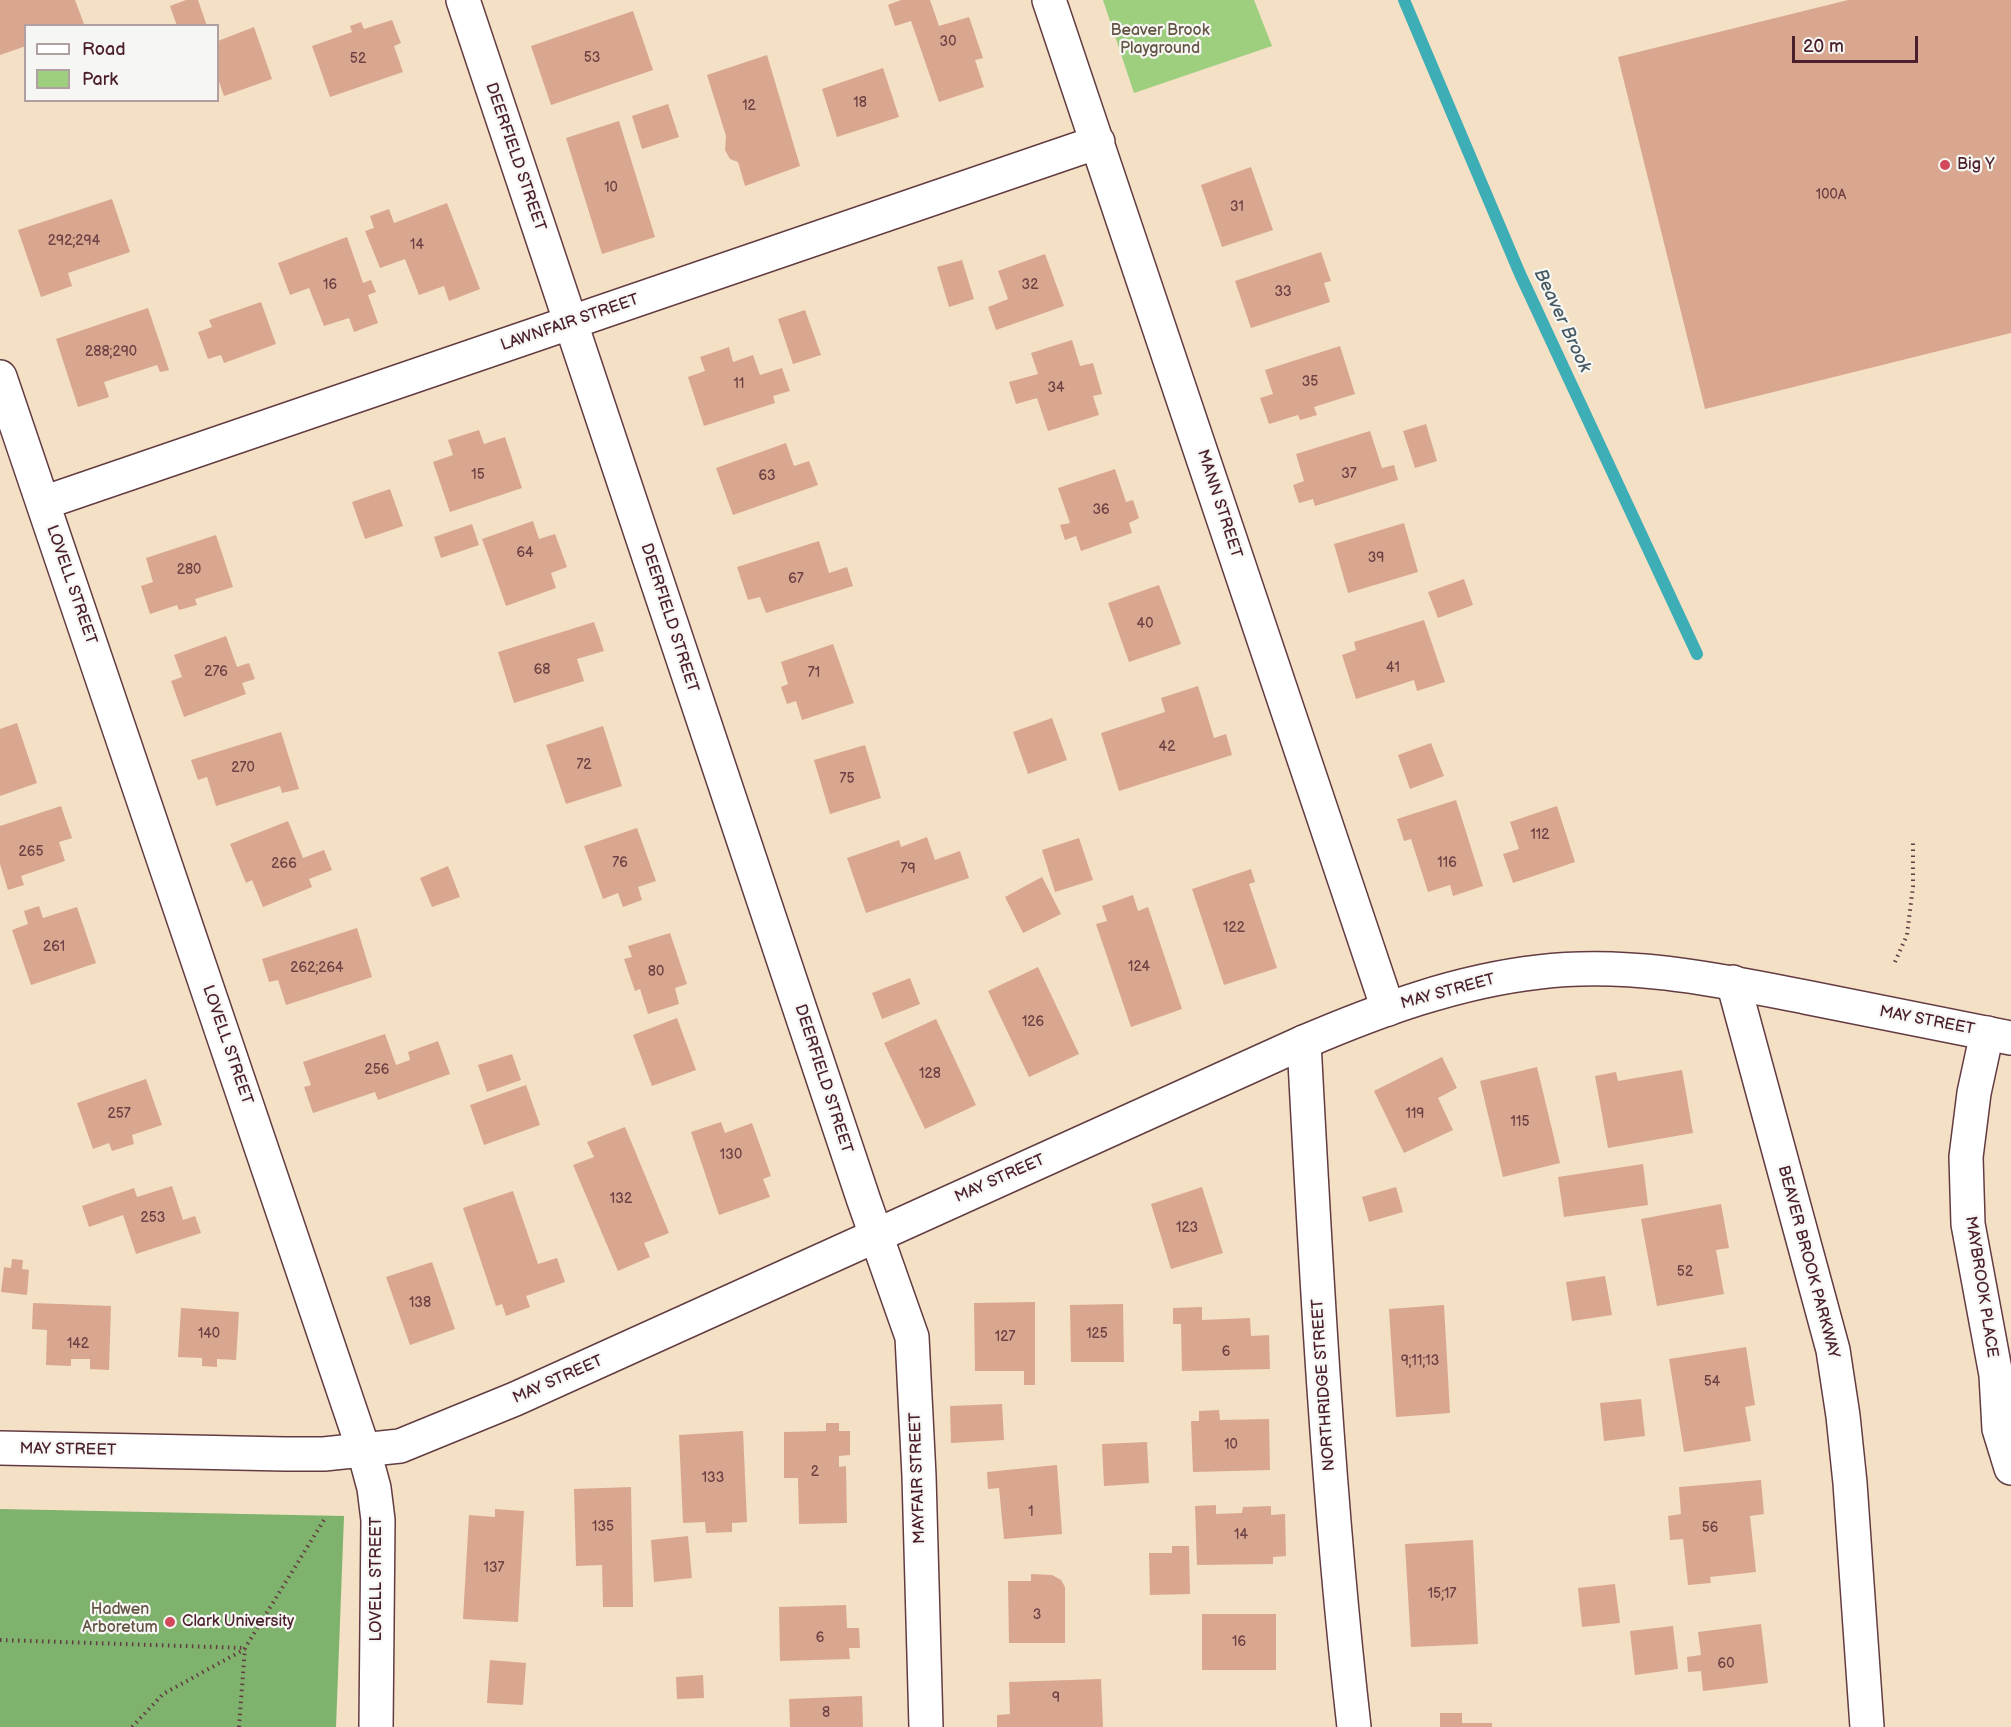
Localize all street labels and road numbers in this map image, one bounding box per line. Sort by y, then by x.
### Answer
street label: DEERFIELD STREET [481,80,549,234]
street label: LAWNFAIR STREET [498,290,642,356]
street label: MANN STREET [1192,447,1246,561]
street label: LOVELL STREET [42,523,100,647]
street label: DEERFIELD STREET [636,541,702,695]
street label: MAY STREET [1399,970,1497,1014]
street label: LOVELL STREET [198,983,256,1107]
street label: DEERFIELD STREET [790,1002,856,1156]
street label: MAY STREET [1878,1002,1976,1040]
street label: MAY STREET [952,1151,1048,1207]
street label: BEAVER BROOK PARKWAY [1773,1164,1843,1360]
street label: MAYBROOK PLACE [1960,1215,2002,1359]
street label: NORTHRIDGE STREET [1308,1298,1340,1472]
street label: MAY STREET [510,1352,606,1408]
street label: MAYFAIR STREET [906,1412,930,1544]
street label: MAY STREET [19,1440,117,1460]
street label: LOVELL STREET [367,1517,387,1641]

